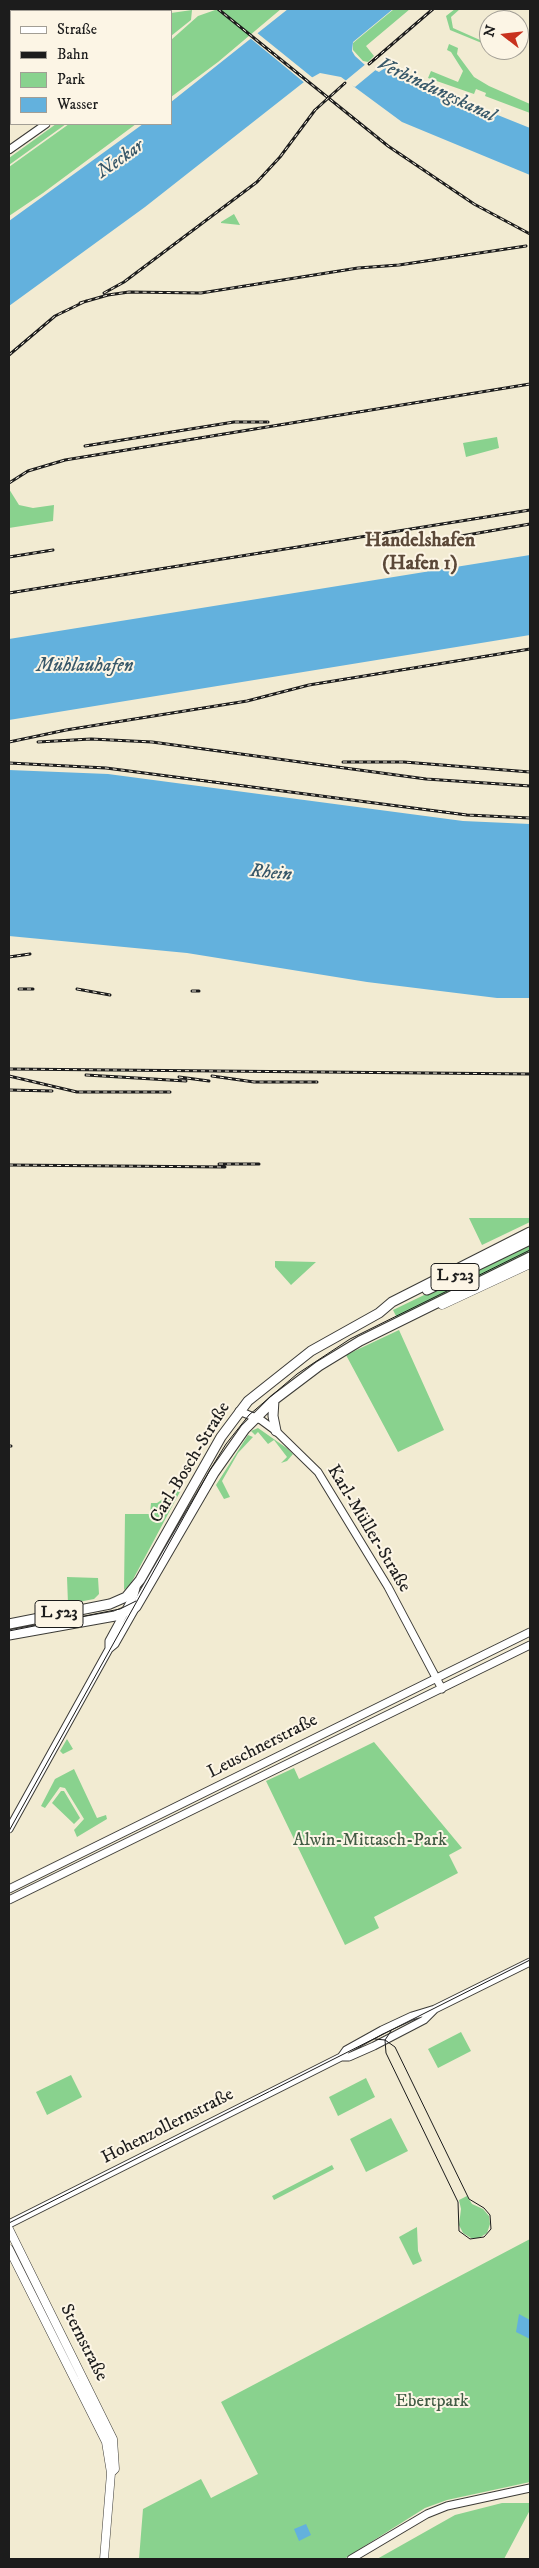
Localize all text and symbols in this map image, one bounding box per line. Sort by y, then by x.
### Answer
legend [10,10,172,125]
north arrow [479,10,529,60]
text: Straße [57,20,97,39]
text: N [480,23,501,39]
text: Bahn [57,45,89,64]
water label: Verbindungskanal [373,54,499,128]
text: Park [57,70,85,89]
text: Wasser [57,95,98,114]
water label: Neckar [93,136,149,184]
district label: Handelshafen (Hafen 1) [365,530,475,577]
water label: Mühlauhafen [37,656,133,678]
water label: Rhein [249,860,293,888]
road number: L 523 [431,1264,479,1290]
street label: Carl-Bosch-Straße [146,1399,236,1527]
street label: Karl-Müller-Straße [321,1461,415,1597]
road number: L 523 [35,1600,83,1628]
street label: Leuschnerstraße [205,1710,321,1784]
park label: Alwin-Mittasch-Park [293,1830,447,1852]
street label: Hohenzollernstraße [99,2084,237,2170]
street label: Sternstraße [54,2301,112,2385]
park label: Ebertpark [395,2391,469,2413]

